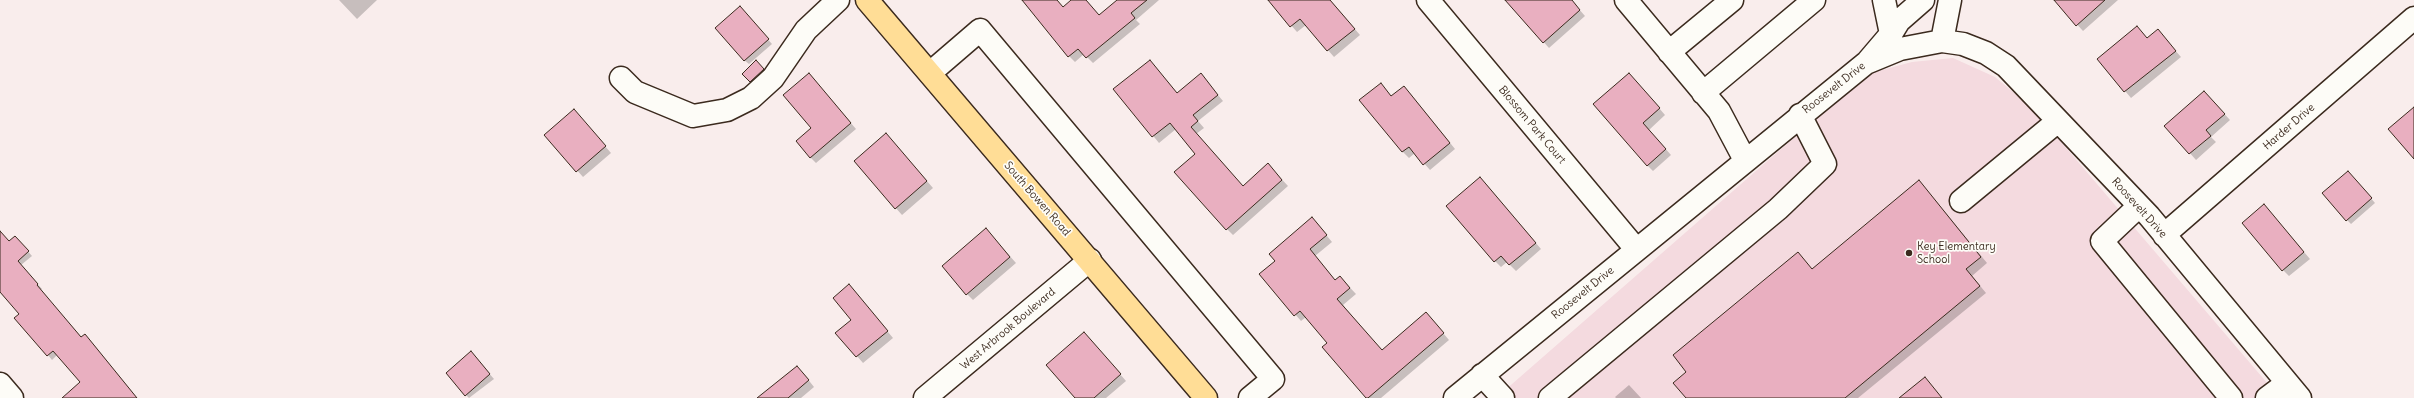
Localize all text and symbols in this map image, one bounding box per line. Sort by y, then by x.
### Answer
street label: Roosevelt Drive [1800,59,1868,117]
street label: Blossom Park Court [1496,83,1568,167]
street label: Harder Drive [2261,101,2317,153]
street label: South Bowen Road [1001,159,1073,239]
street label: Roosevelt Drive [2109,175,2169,241]
place label: Key Elementary School [1917,240,1996,266]
marker: Key Elementary School [1904,248,1914,258]
street label: Roosevelt Drive [1549,264,1617,322]
street label: West Arbrook Boulevard [958,285,1058,373]

